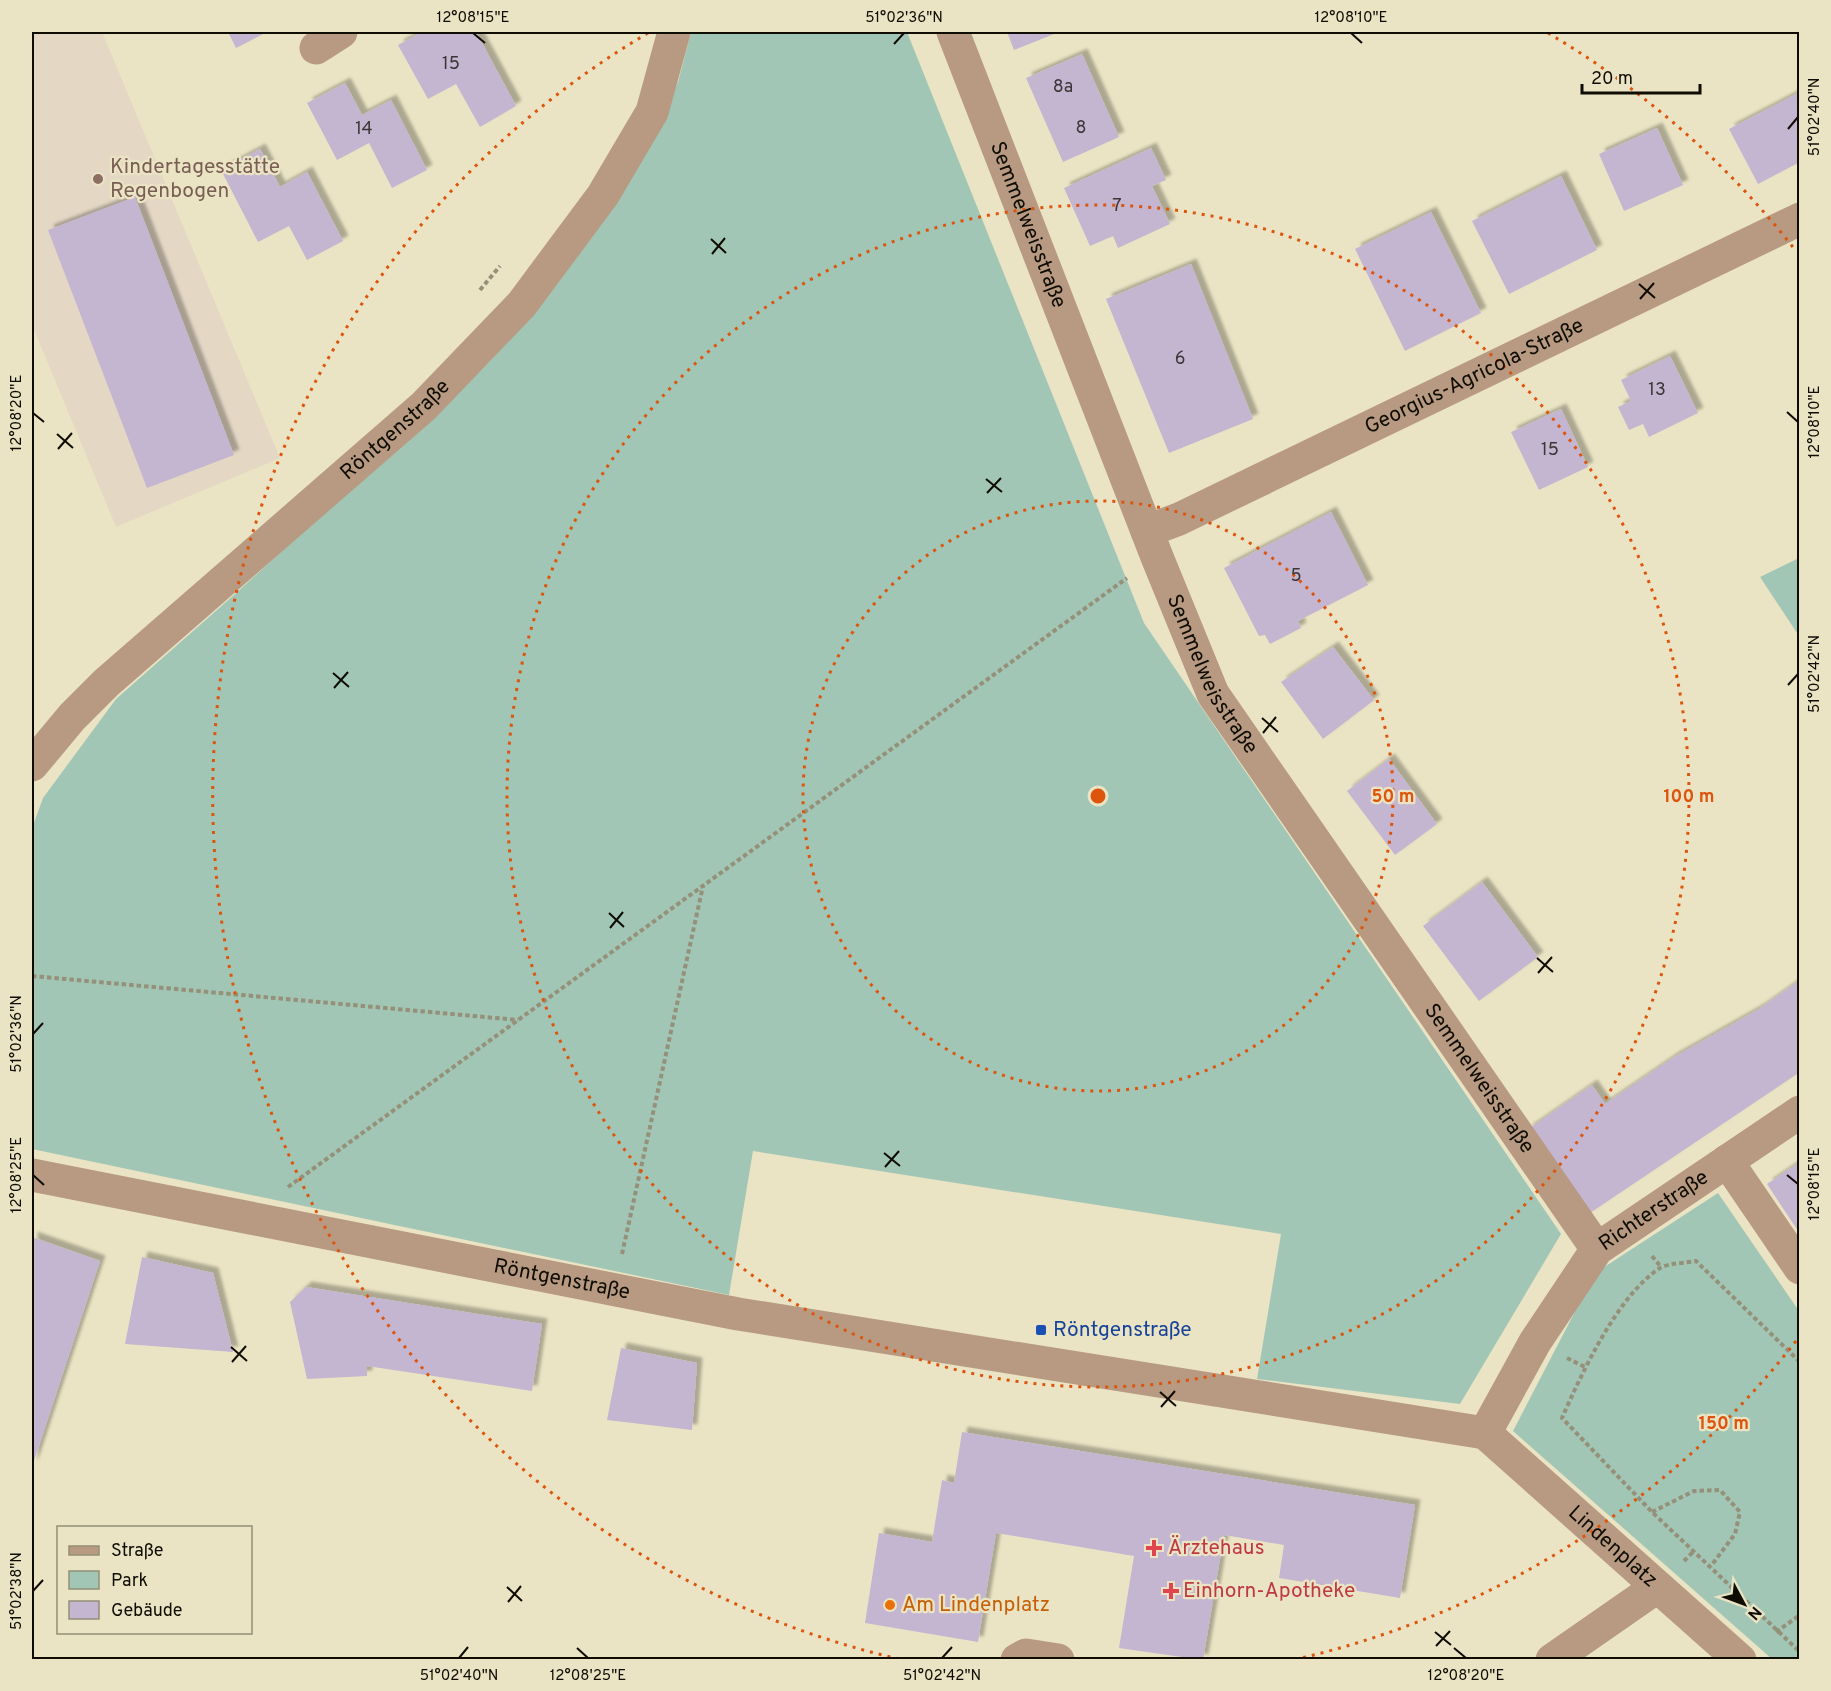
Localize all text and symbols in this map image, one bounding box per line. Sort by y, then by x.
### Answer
text: 12°08'15"E [437,9,509,28]
text: 51°02'36"N [865,9,943,28]
text: 12°08'10"E [1314,9,1388,28]
house number: 15 [442,53,460,76]
scale bar [1582,57,1700,95]
text: 20 m [1591,68,1633,91]
house number: 8a [1053,76,1073,99]
text: 51°02'40"N [1806,78,1825,156]
house number: 8 [1076,117,1087,140]
house number: 14 [355,118,373,141]
street label: Semmelweisstraße [983,138,1073,312]
place label: Kindertagesstätte Regenbogen [110,154,280,205]
marker: Kindertagesstätte Regenbogen [91,172,105,186]
house number: 7 [1112,195,1122,218]
street label: Georgius-Agricola-Straße [1360,312,1588,441]
house number: 6 [1175,348,1185,371]
street label: Röntgenstraße [335,374,456,486]
text: 12°08'20"E [8,375,27,451]
house number: 13 [1648,379,1666,402]
text: 12°08'10"E [1806,385,1825,459]
house number: 15 [1541,439,1559,462]
house number: 5 [1290,565,1302,588]
street label: Semmelweisstraße [1160,590,1264,759]
text: 51°02'42"N [1806,635,1825,713]
centre of rings [1088,786,1108,806]
text: 50 m [1371,786,1415,809]
text: 100 m [1663,786,1715,809]
text: 51°02'36"N [8,995,27,1073]
street label: Semmelweisstraße [1418,998,1540,1159]
text: 12°08'25"E [8,1137,27,1213]
text: 12°08'15"E [1806,1148,1825,1220]
street label: Richterstraße [1594,1164,1714,1257]
street label: Röntgenstraße [491,1253,632,1306]
place label: Röntgenstraße [1053,1317,1192,1344]
marker: Röntgenstraße [1034,1323,1048,1337]
text: 150 m [1699,1413,1749,1436]
street label: Lindenplatz [1562,1500,1663,1594]
legend [57,1526,252,1634]
place label: Ärztehaus [1168,1535,1265,1562]
marker: Ärztehaus [1145,1539,1163,1557]
text: Straße [111,1540,163,1563]
text: 51°02'38"N [8,1552,27,1630]
text: Park [111,1570,148,1593]
north arrow [1714,1574,1774,1634]
place label: Einhorn-Apotheke [1183,1578,1355,1605]
marker: Einhorn-Apotheke [1164,1584,1178,1598]
place label: Am Lindenplatz [902,1592,1050,1619]
marker: Am Lindenplatz [883,1598,897,1612]
text: Gebäude [111,1600,183,1623]
text: N [1742,1602,1765,1623]
text: 51°02'40"N [420,1667,498,1686]
text: 12°08'25"E [550,1667,626,1686]
text: 51°02'42"N [903,1667,981,1686]
text: 12°08'20"E [1428,1667,1504,1686]

